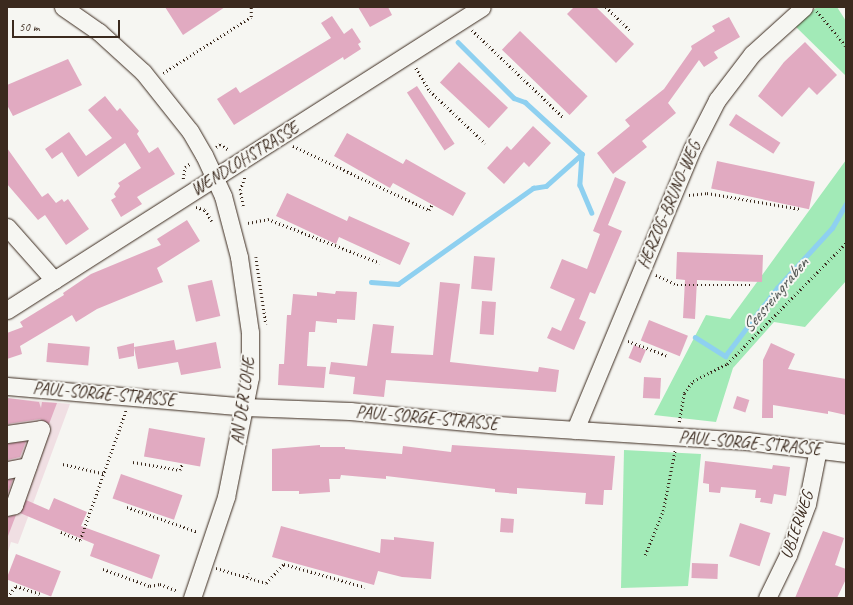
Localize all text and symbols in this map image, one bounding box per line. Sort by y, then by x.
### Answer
scale bar [14,12,122,38]
text: 50 m [19,19,39,35]
street label: WENDLOHSTRASSE [188,118,302,200]
street label: HERZOG-BRUNO-WEG [633,138,705,272]
water label: Seesreingraben [737,253,813,337]
street label: AN DER LOHE [227,356,259,446]
street label: PAUL-SORGE-STRASSE [32,378,176,410]
street label: PAUL-SORGE-STRASSE [355,402,499,434]
street label: PAUL-SORGE-STRASSE [678,427,822,459]
street label: UBIERWEG [776,489,818,561]

